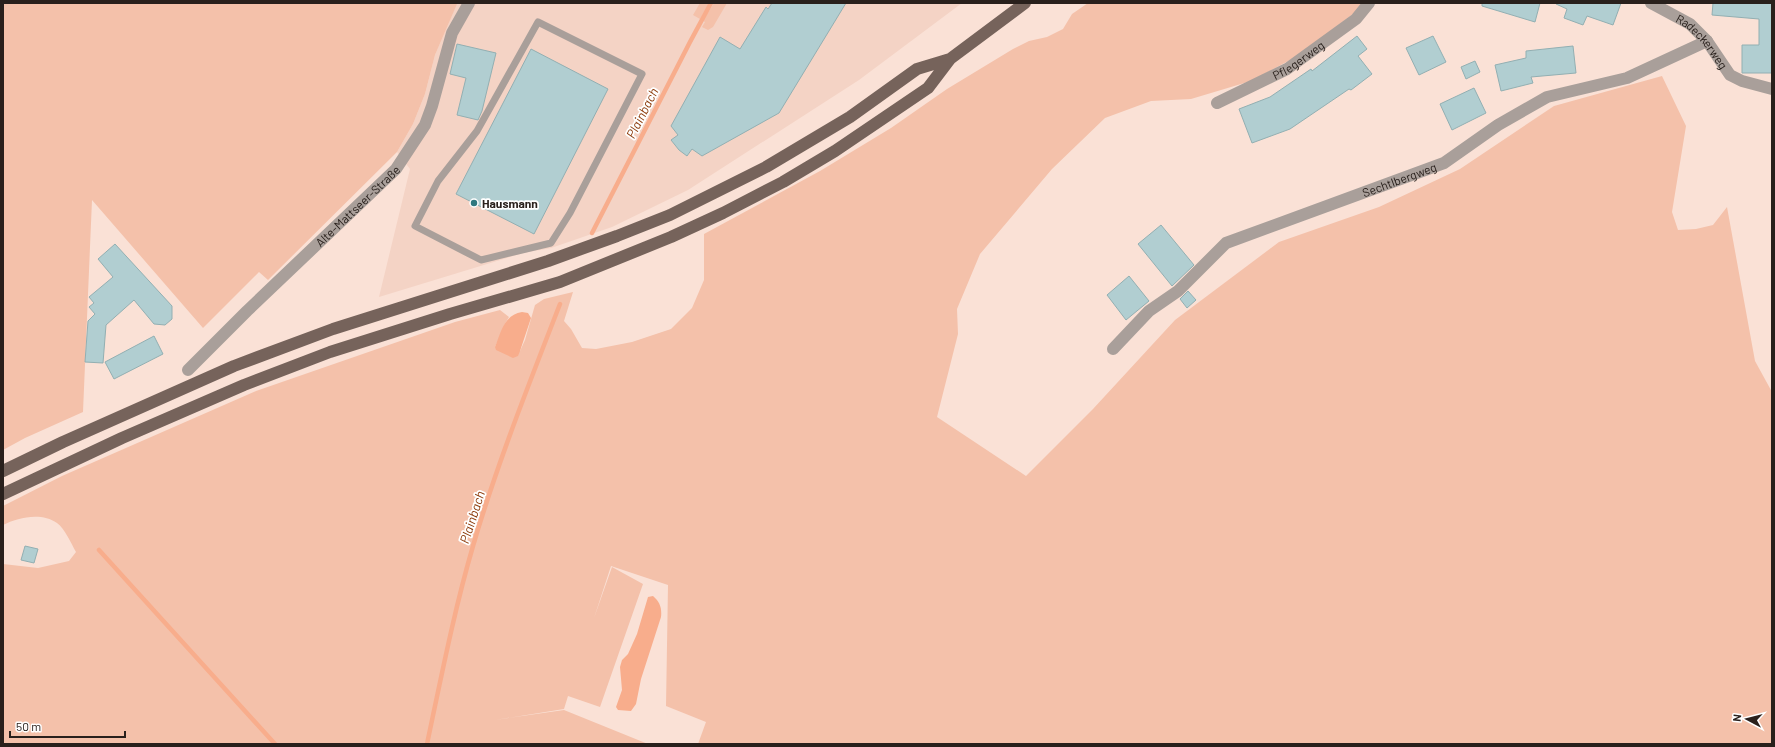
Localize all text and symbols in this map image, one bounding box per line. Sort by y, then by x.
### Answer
street label: Radeckerweg [1674,11,1731,72]
street label: Pflegerweg [1270,38,1327,82]
water label: Plainbach [623,85,662,141]
street label: Sechtlbergweg [1360,159,1438,199]
street label: Alte-Mattseer-Straße [312,162,403,249]
place label: Hausmann [482,196,538,210]
marker: Hausmann [469,198,479,208]
water label: Plainbach [456,488,488,545]
north arrow [1727,699,1767,739]
scale bar [10,713,125,739]
text: N [1730,713,1743,722]
text: 50 m [16,719,41,733]

